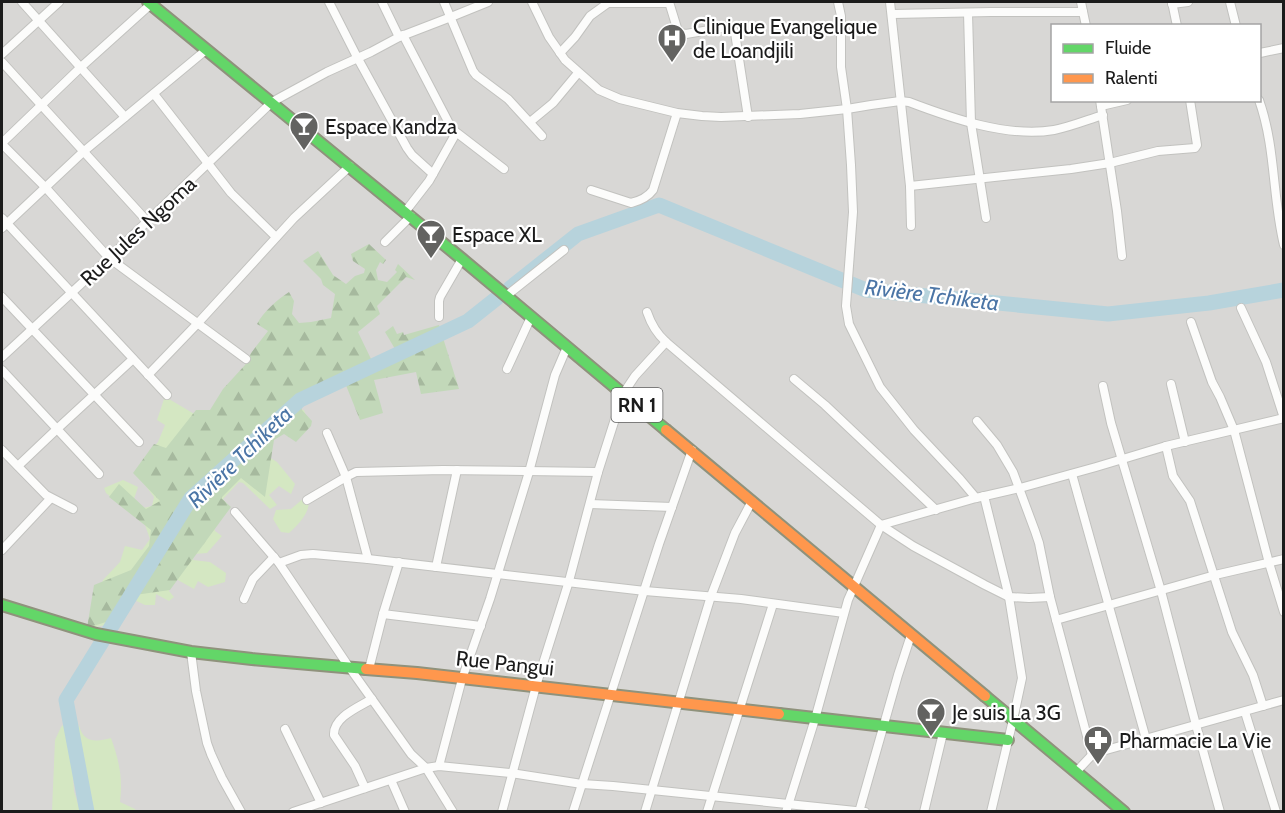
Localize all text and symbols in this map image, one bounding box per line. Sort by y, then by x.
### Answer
place label: Clinique Evangelique de Loandjili [693,14,877,64]
hospital icon: Clinique Evangelique de Loandjili [656,22,688,64]
legend [1051,24,1261,102]
text: Fluide [1105,37,1151,59]
text: Ralenti [1105,67,1158,89]
bar icon: Espace Kandza [288,110,320,152]
place label: Espace Kandza [325,114,457,139]
street label: Rue Jules Ngoma [75,171,201,291]
bar icon: Espace XL [415,218,447,260]
place label: Espace XL [452,222,542,247]
water label: Rivière Tchiketa [863,273,1001,317]
road number: RN 1 [612,388,662,422]
water label: Rivière Tchiketa [182,400,298,514]
street label: Rue Pangui [455,645,555,681]
bar icon: Je suis La 3G [915,696,947,738]
place label: Je suis La 3G [951,700,1061,725]
pharmacy icon: Pharmacie La Vie [1082,724,1114,766]
place label: Pharmacie La Vie [1119,728,1271,753]

